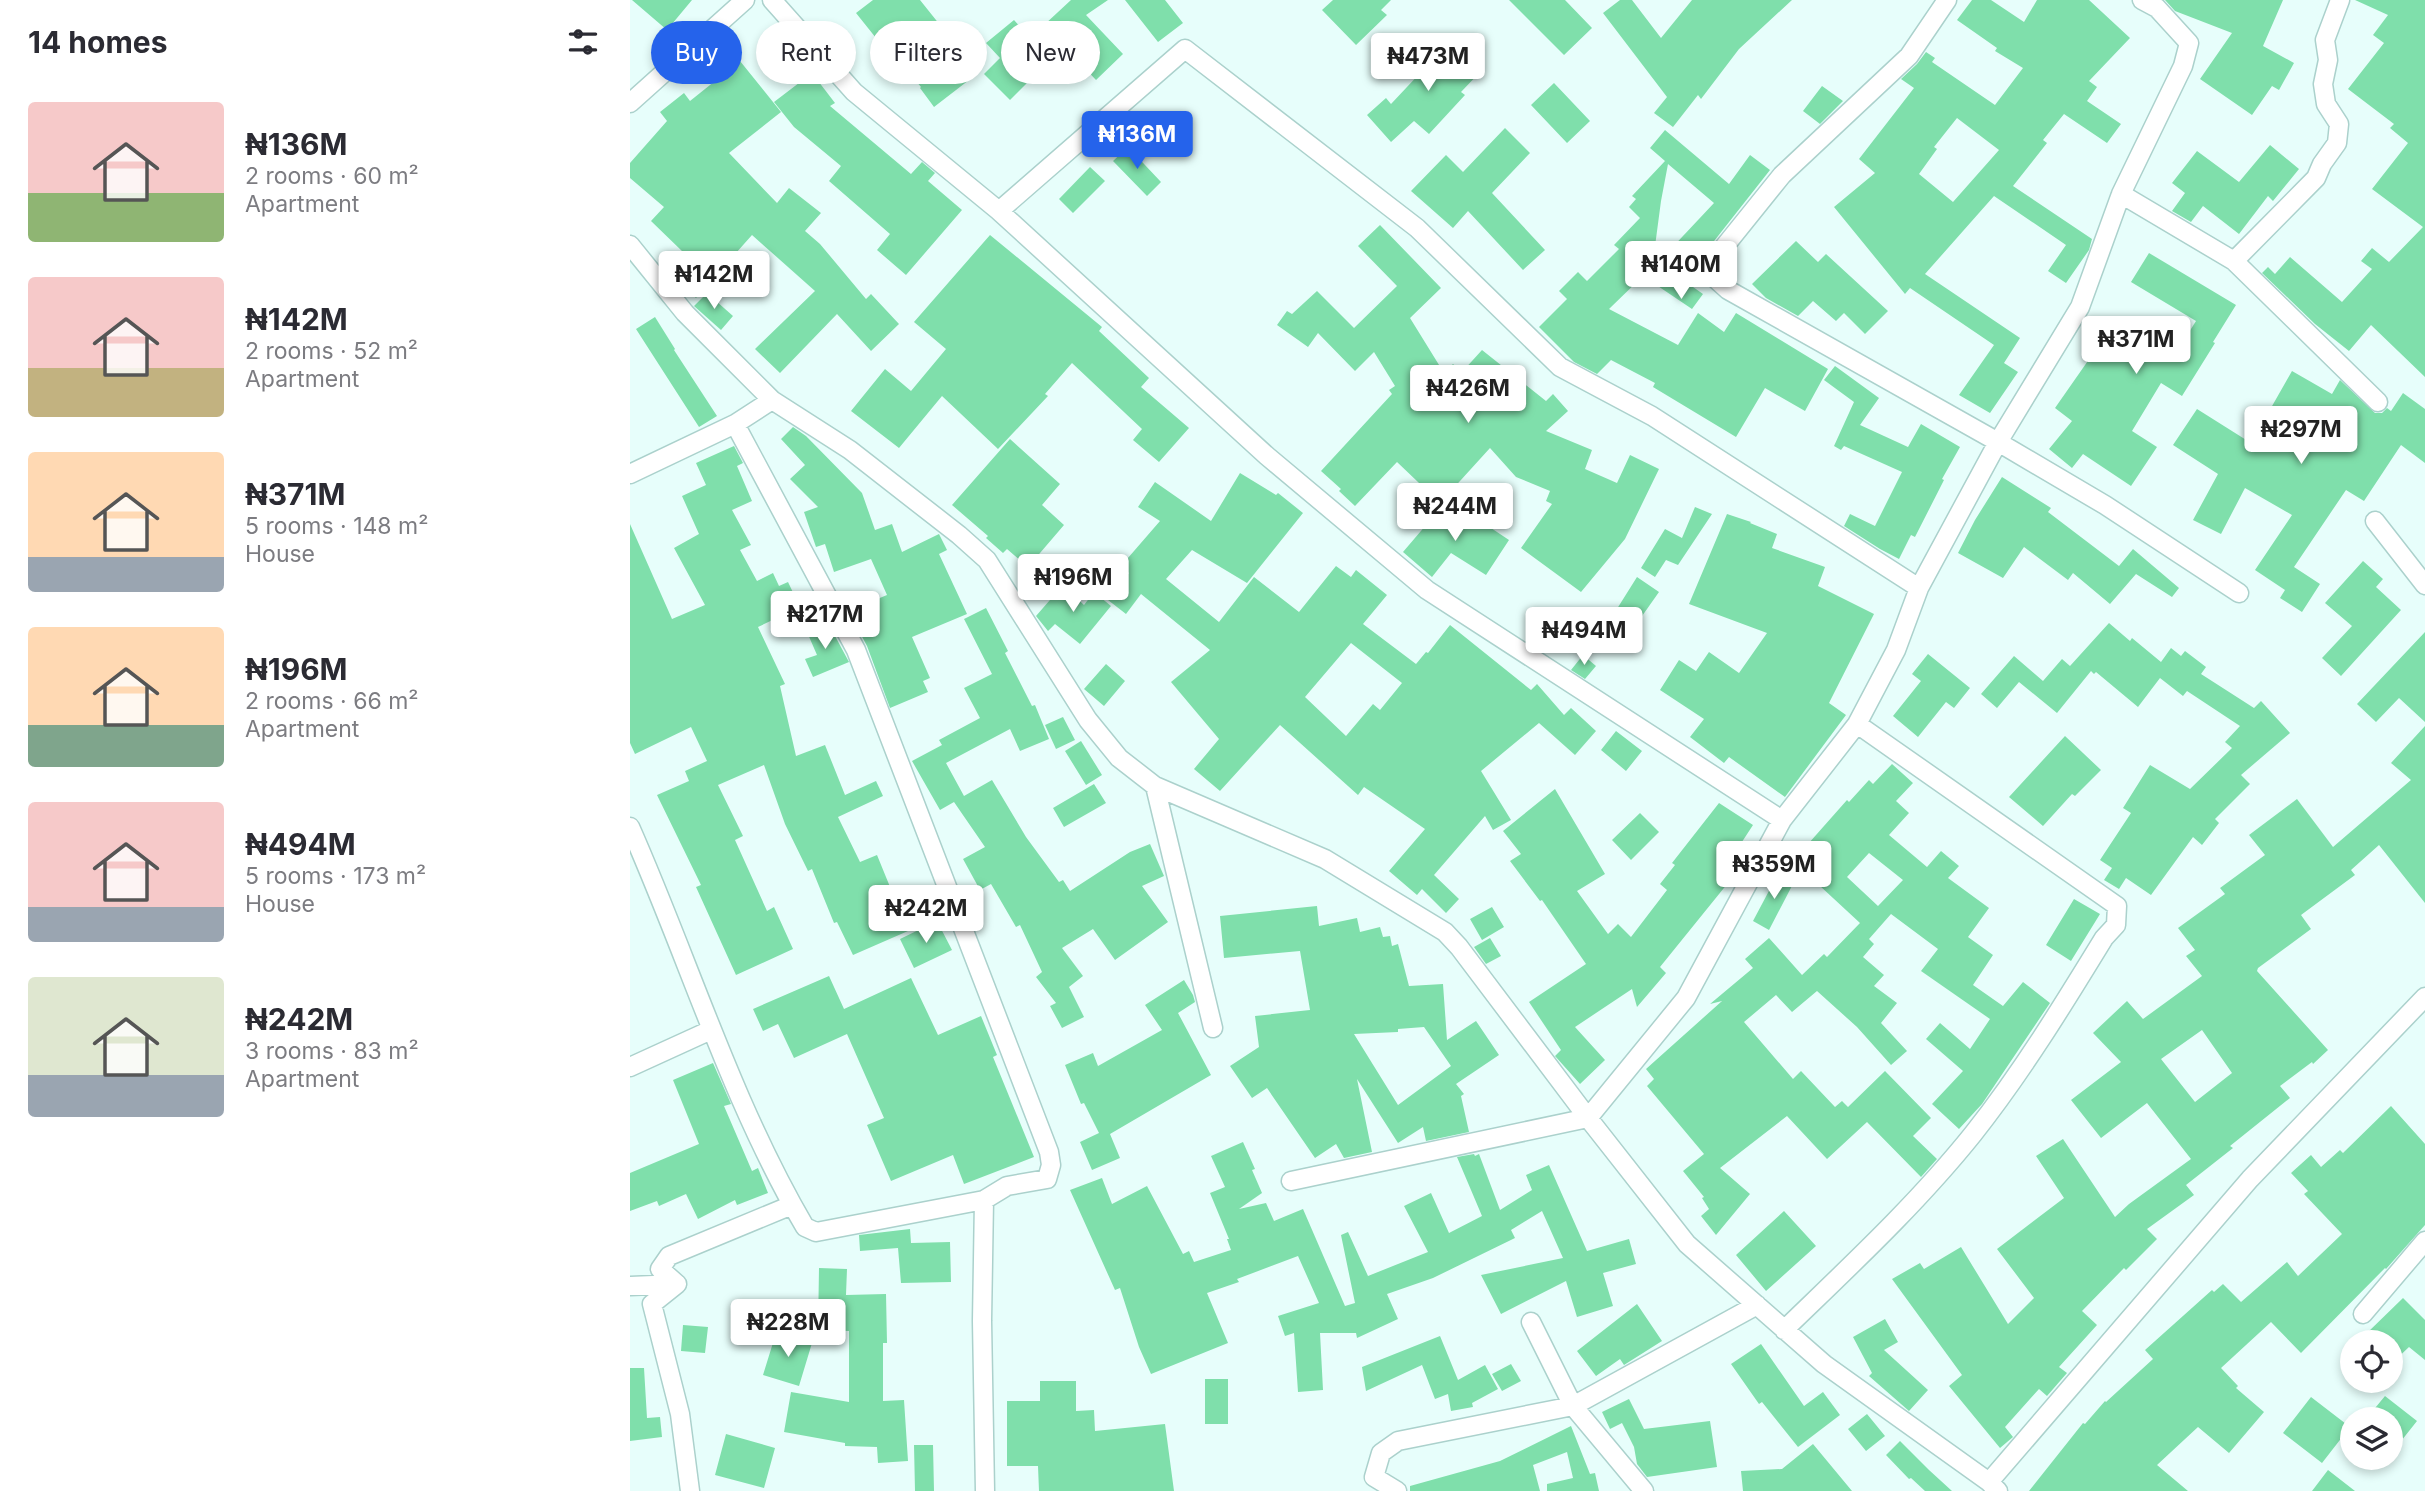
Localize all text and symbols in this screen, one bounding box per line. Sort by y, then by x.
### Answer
chip: Buy [651,21,742,84]
chip: Rent [756,21,856,84]
chip: Filters [870,21,987,84]
chip: New [1001,21,1100,84]
icon: filters [564,23,602,61]
text: 14 homes [28,24,167,60]
pin: ₦473M [1379,34,1477,93]
text: ₦473M [1387,42,1469,70]
pin: ₦136M [1088,111,1186,171]
text: ₦136M [1098,120,1176,148]
text: ₦136M [245,126,347,162]
icon: home [84,130,168,214]
text: 2 rooms · 60 m² [245,162,419,190]
text: Apartment [245,190,359,218]
pin: ₦140M [1632,242,1730,301]
text: ₦140M [1641,250,1721,278]
pin: ₦142M [665,252,763,311]
text: ₦142M [675,260,753,288]
text: ₦142M [245,301,348,337]
icon: home [84,305,168,389]
pin: ₦371M [2087,316,2185,376]
text: ₦371M [2098,325,2175,353]
text: 2 rooms · 52 m² [245,337,418,365]
text: Apartment [245,365,359,393]
pin: ₦426M [1419,366,1517,425]
text: ₦426M [1426,374,1510,402]
pin: ₦297M [2252,406,2350,466]
text: ₦297M [2260,415,2342,443]
text: ₦371M [245,476,345,512]
icon: home [84,480,168,564]
pin: ₦244M [1406,484,1504,543]
text: ₦244M [1413,492,1497,520]
text: 5 rooms · 148 m² [245,512,428,540]
text: House [245,540,315,568]
pin: ₦196M [1024,554,1122,614]
text: ₦196M [1034,563,1112,591]
pin: ₦217M [776,592,874,651]
text: ₦217M [787,600,863,628]
pin: ₦494M [1535,608,1633,667]
text: ₦494M [1542,616,1626,644]
text: ₦196M [245,651,348,687]
icon: home [84,655,168,739]
text: 2 rooms · 66 m² [245,687,419,715]
text: Apartment [245,715,359,743]
text: ₦494M [245,826,356,862]
icon: home [84,830,168,914]
pin: ₦359M [1725,842,1823,901]
text: ₦359M [1732,850,1816,878]
text: 5 rooms · 173 m² [245,862,426,890]
pin: ₦242M [877,886,975,945]
text: House [245,890,315,918]
text: ₦242M [884,894,968,922]
text: ₦242M [245,1001,353,1037]
icon: home [84,1005,168,1089]
text: 3 rooms · 83 m² [245,1037,419,1065]
text: Apartment [245,1065,359,1093]
pin: ₦228M [739,1300,837,1359]
text: ₦228M [747,1308,829,1336]
map controls [2340,1330,2403,1470]
button: locate [2340,1330,2403,1393]
button: layers [2340,1407,2403,1470]

